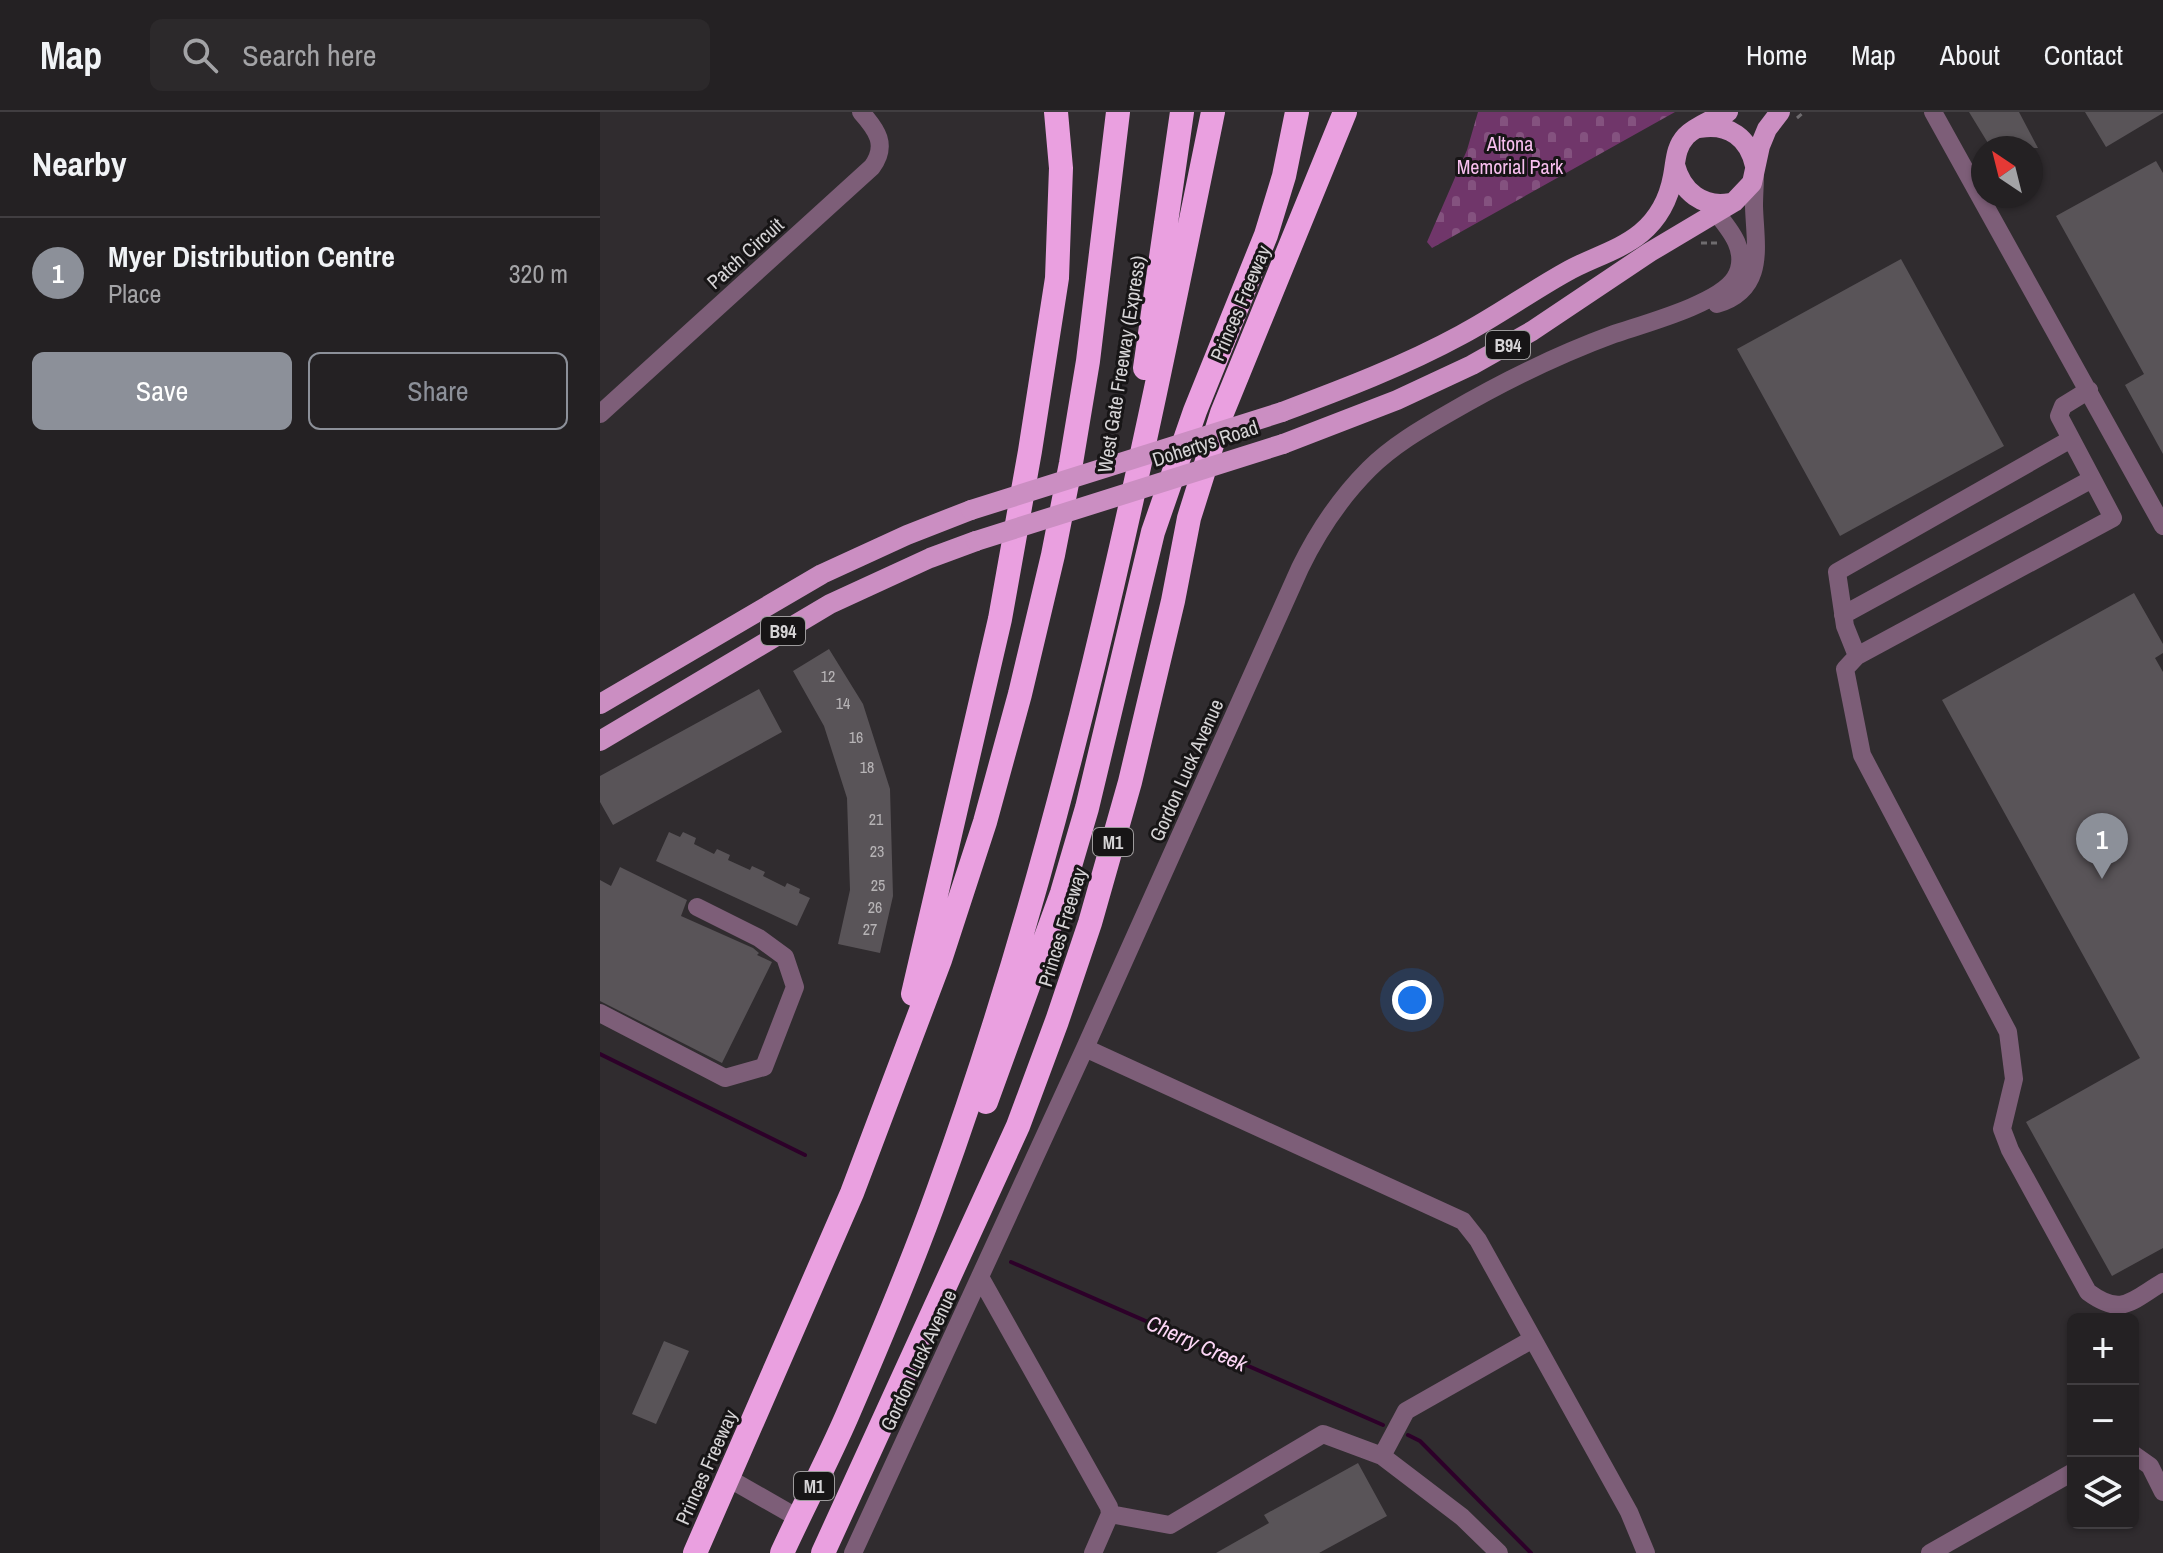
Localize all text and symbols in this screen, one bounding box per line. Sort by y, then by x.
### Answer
search box [150,19,710,91]
text: Map [40,30,102,81]
icon: search [178,33,222,77]
text: Search here [242,35,376,75]
text: Home [1746,36,1807,74]
text: Map [1851,36,1896,74]
text: About [1940,36,2000,74]
text: Contact [2044,36,2123,74]
park label: Altona Memorial Park [1457,130,1564,180]
north arrow [1971,136,2043,208]
text: Nearby [32,141,127,187]
street label: Patch Circuit [701,211,790,295]
text: Myer Distribution Centre [108,236,395,276]
street label: Princes Freeway [1204,240,1277,365]
street label: West Gate Freeway (Express) [1091,254,1151,474]
text: 1 [52,256,64,291]
text: 320 m [509,256,568,291]
text: Place [108,276,161,311]
road number: B94 [1486,331,1530,359]
button: Save [32,352,292,430]
button: Share [308,352,568,430]
street label: Dohertys Road [1149,413,1261,473]
road number: B94 [761,617,805,645]
house number: 12 [821,665,835,687]
house number: 14 [836,692,850,714]
street label: Gordon Luck Avenue [1143,695,1229,845]
house number: 16 [849,726,863,748]
house number: 18 [860,756,874,778]
house number: 21 [869,808,884,830]
pin: 1 [2076,813,2128,879]
road number: M1 [1093,828,1133,856]
house number: 23 [870,840,884,862]
street label: Princes Freeway [1031,863,1093,990]
house number: 25 [871,874,885,896]
house number: 26 [868,896,882,918]
house number: 27 [863,918,877,940]
your location [1392,980,1432,1020]
street label: Gordon Luck Avenue [873,1285,963,1435]
water label: Cherry Creek [1142,1307,1253,1379]
map controls [2067,1313,2139,1529]
button: + [2067,1313,2139,1385]
button: − [2067,1385,2139,1457]
street label: Princes Freeway [669,1405,744,1529]
button: layers [2067,1457,2139,1529]
road number: M1 [794,1472,834,1500]

